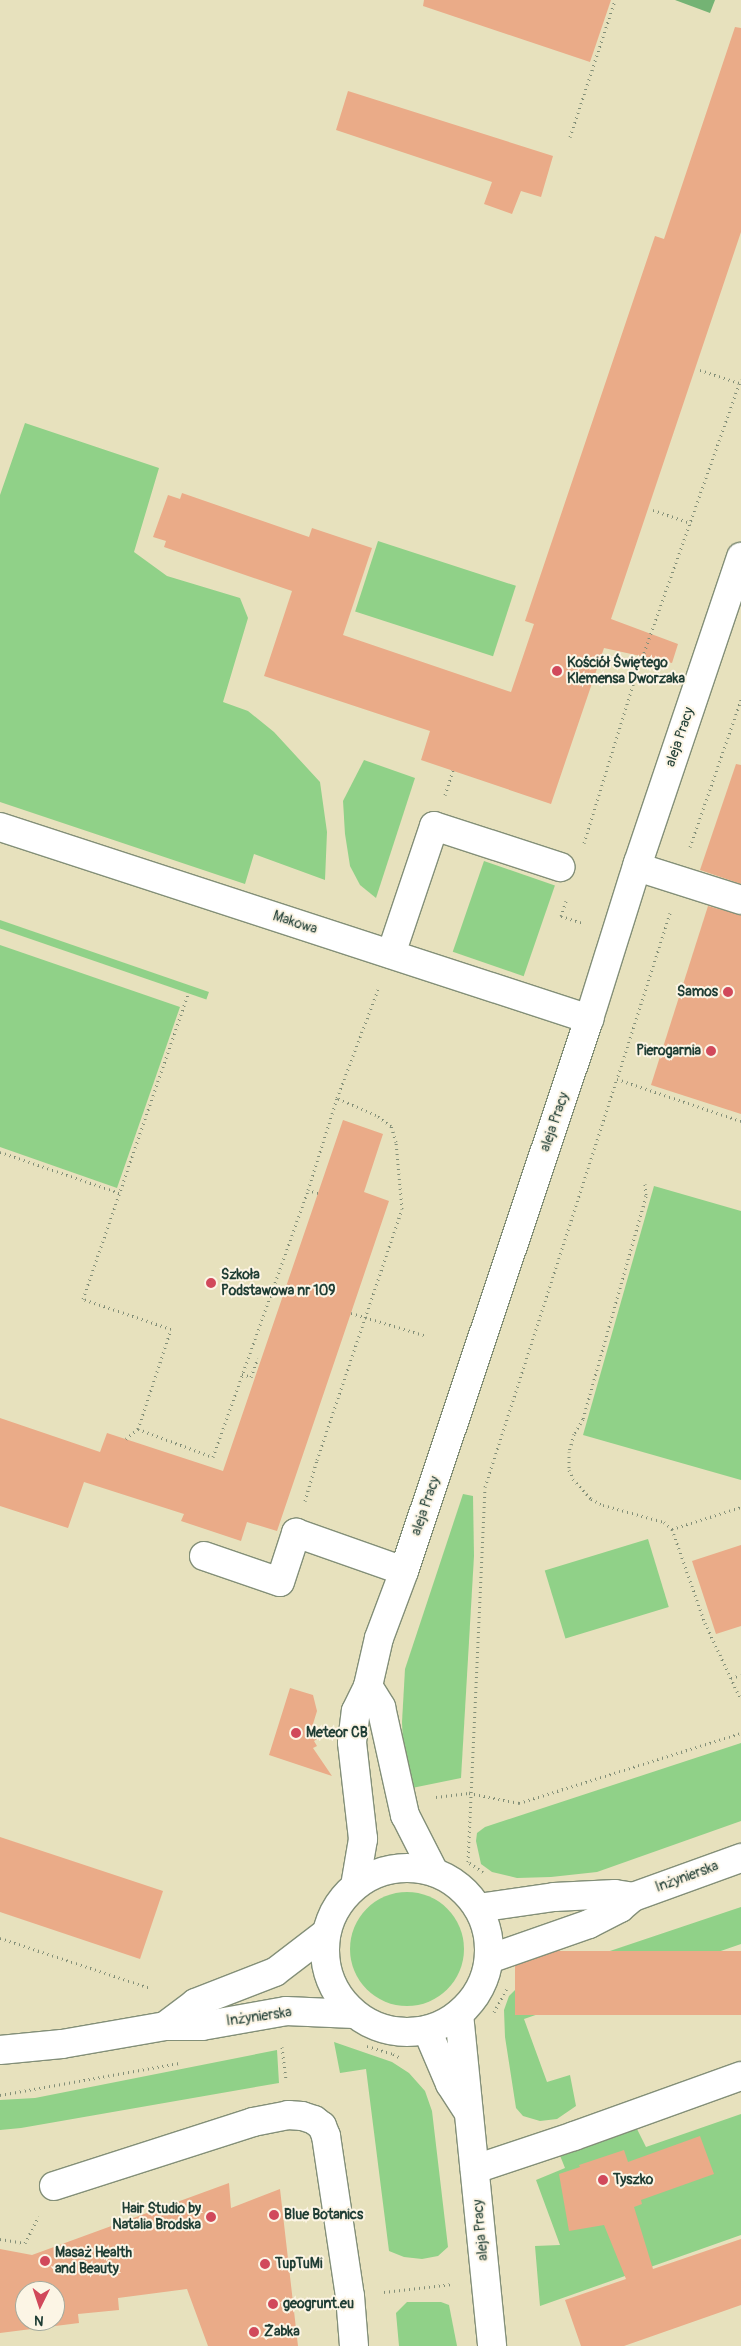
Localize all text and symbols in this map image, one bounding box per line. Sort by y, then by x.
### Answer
place label: Kościół Świętego Klemensa Dworzaka [567,655,685,688]
marker: Kościół Świętego Klemensa Dworzaka [551,665,563,677]
street label: aleja Pracy [662,705,698,769]
street label: Makowa [271,908,319,938]
place label: Samos [677,984,718,1000]
marker: Samos [722,986,734,998]
place label: Pierogarnia [636,1043,701,1059]
marker: Pierogarnia [705,1045,717,1057]
street label: aleja Pracy [537,1090,573,1154]
place label: Szkoła Podstawowa nr 109 [221,1267,336,1300]
marker: Szkoła Podstawowa nr 109 [205,1277,217,1289]
street label: aleja Pracy [408,1474,444,1538]
place label: Meteor CB [306,1725,368,1741]
marker: Meteor CB [290,1727,302,1739]
street label: Inżynierska [653,1858,721,1896]
street label: Inżynierska [225,2004,293,2030]
place label: Tyszko [613,2172,653,2188]
marker: Tyszko [597,2174,609,2186]
street label: aleja Pracy [470,2199,492,2261]
place label: Hair Studio by Natalia Brodska [112,2201,201,2234]
place label: Blue Botanics [284,2207,363,2223]
marker: Blue Botanics [268,2209,280,2221]
marker: Hair Studio by Natalia Brodska [205,2211,217,2223]
place label: Masaż Health and Beauty [55,2245,132,2278]
marker: Masaż Health and Beauty [39,2255,51,2267]
place label: TupTuMi [275,2256,322,2272]
marker: TupTuMi [259,2258,271,2270]
north arrow [15,2281,65,2331]
place label: geogrunt.eu [283,2296,354,2312]
marker: geogrunt.eu [267,2298,279,2310]
text: N [34,2312,44,2329]
place label: Żabka [264,2324,300,2340]
marker: Żabka [248,2326,260,2338]

